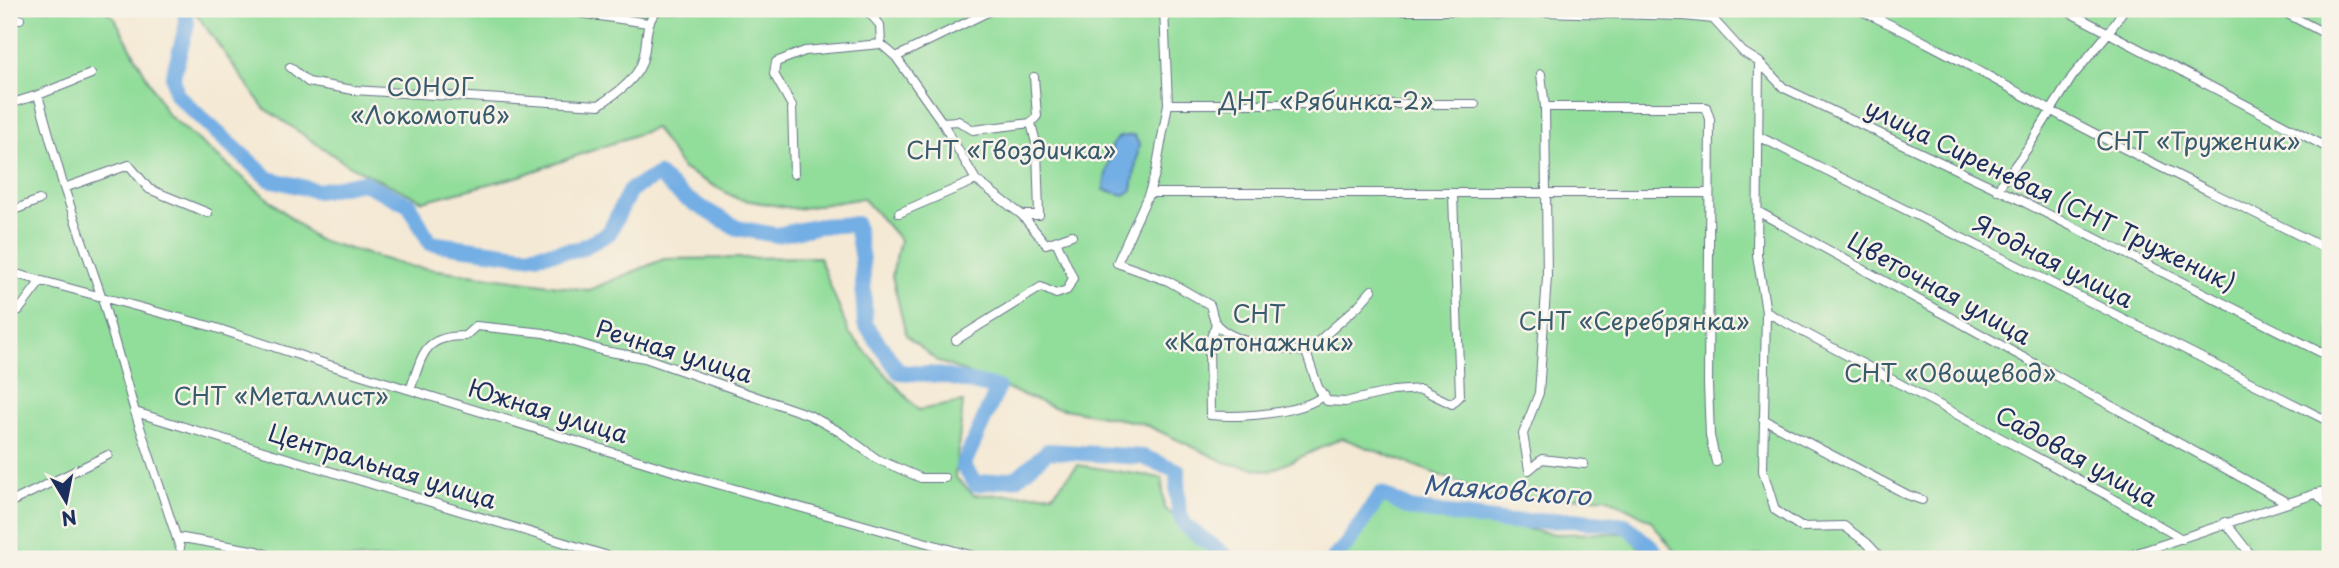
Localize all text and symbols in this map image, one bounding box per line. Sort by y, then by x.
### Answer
park label: СОНОГ «Локомотив» [351,68,509,132]
park label: ДНТ «Рябинка-2» [1218,82,1433,118]
street label: улица Сиреневая (СНТ Труженик) [1860,89,2242,300]
park label: СНТ «Труженик» [2096,122,2300,158]
park label: СНТ «Гвоздичка» [906,131,1116,167]
street label: Ягодная улица [1968,204,2140,316]
street label: Цветочная улица [1842,222,2038,353]
park label: СНТ «Картонажник» [1165,295,1353,359]
park label: СНТ «Серебрянка» [1518,302,1750,338]
street label: Речная улица [592,309,757,391]
park label: СНТ «Овощевод» [1844,354,2056,390]
street label: Южная улица [464,369,633,451]
park label: СНТ «Металлист» [174,377,389,413]
street label: Садовая улица [1989,396,2165,515]
street label: Центральная улица [264,413,501,517]
water label: Маяковского [1422,464,1594,515]
north arrow [32,466,102,536]
text: N [59,504,79,534]

